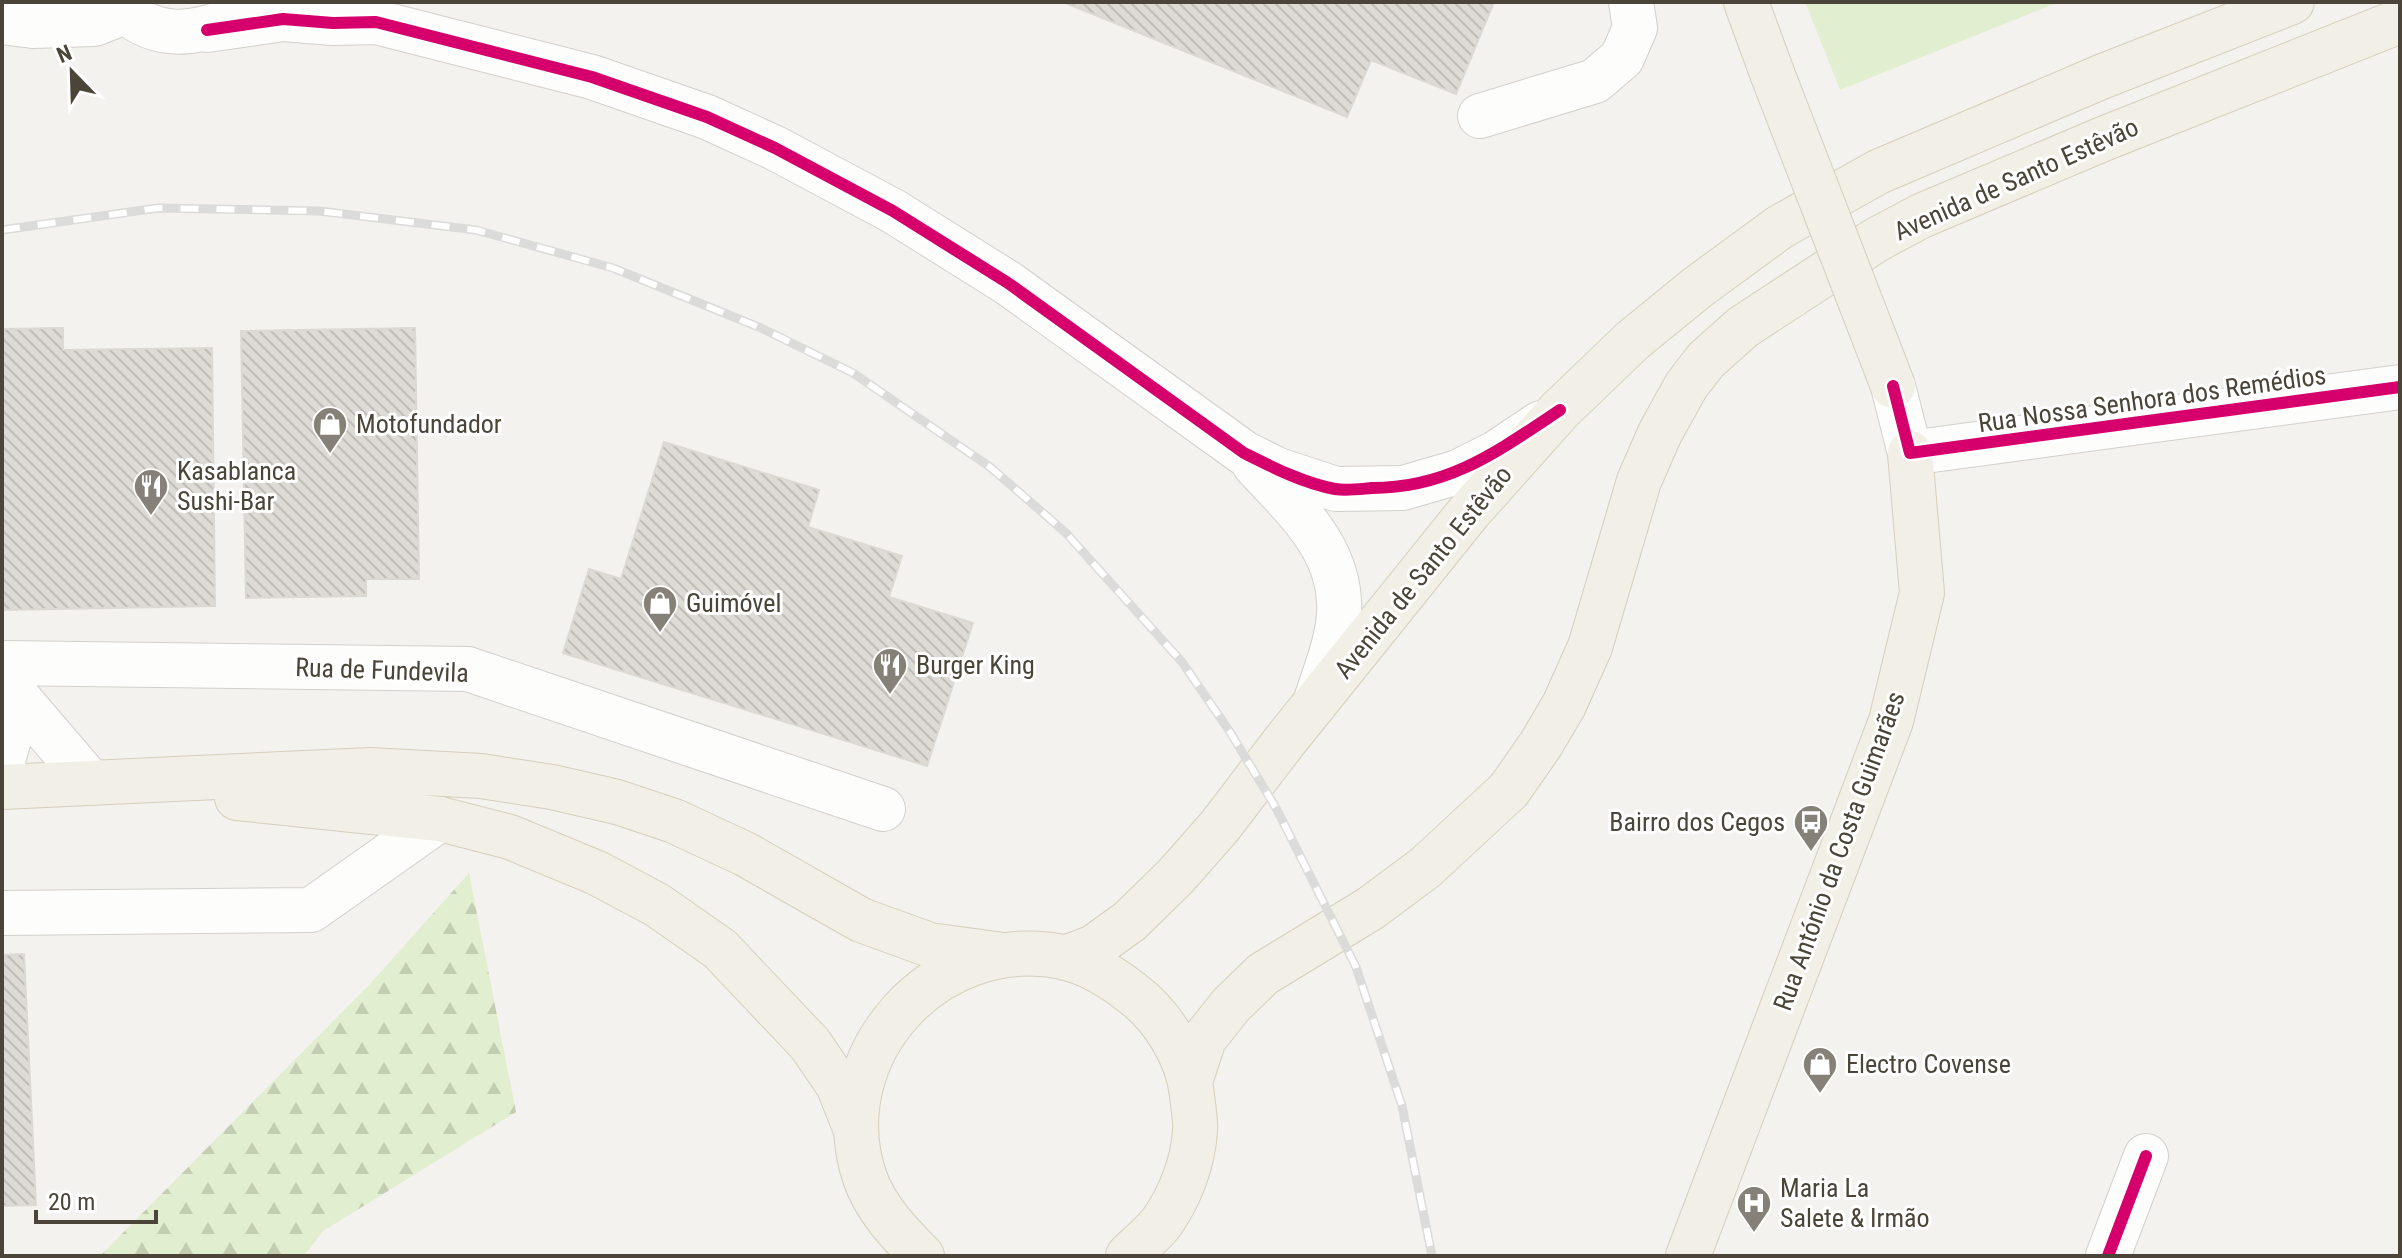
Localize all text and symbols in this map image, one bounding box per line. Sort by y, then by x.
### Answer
north arrow [32,32,112,112]
text: N [53,40,75,68]
street label: Avenida de Santo Estêvão [1889,112,2143,246]
street label: Rua Nossa Senhora dos Remédios [1976,360,2328,438]
shop icon: Motofundador [311,405,349,455]
place label: Motofundador [356,409,502,439]
place label: Kasablanca Sushi-Bar [177,456,296,516]
street label: Avenida de Santo Estêvão [1328,460,1518,684]
restaurant icon: Kasablanca Sushi-Bar [132,467,170,517]
shop icon: Guimóvel [641,584,679,634]
place label: Guimóvel [686,588,781,618]
restaurant icon: Burger King [871,646,909,696]
place label: Burger King [916,650,1035,680]
street label: Rua de Fundevila [295,652,469,688]
street label: Rua António da Costa Guimarães [1767,687,1911,1015]
bus stop icon: Bairro dos Cegos [1792,803,1830,853]
place label: Bairro dos Cegos [1609,807,1785,837]
shop icon: Electro Covense [1801,1045,1839,1095]
place label: Electro Covense [1846,1049,2011,1079]
place label: Maria La Salete & Irmão [1780,1173,1930,1233]
scale bar [36,1174,156,1224]
hospital icon: Maria La Salete & Irmão [1735,1184,1773,1234]
text: 20 m [48,1188,95,1216]

